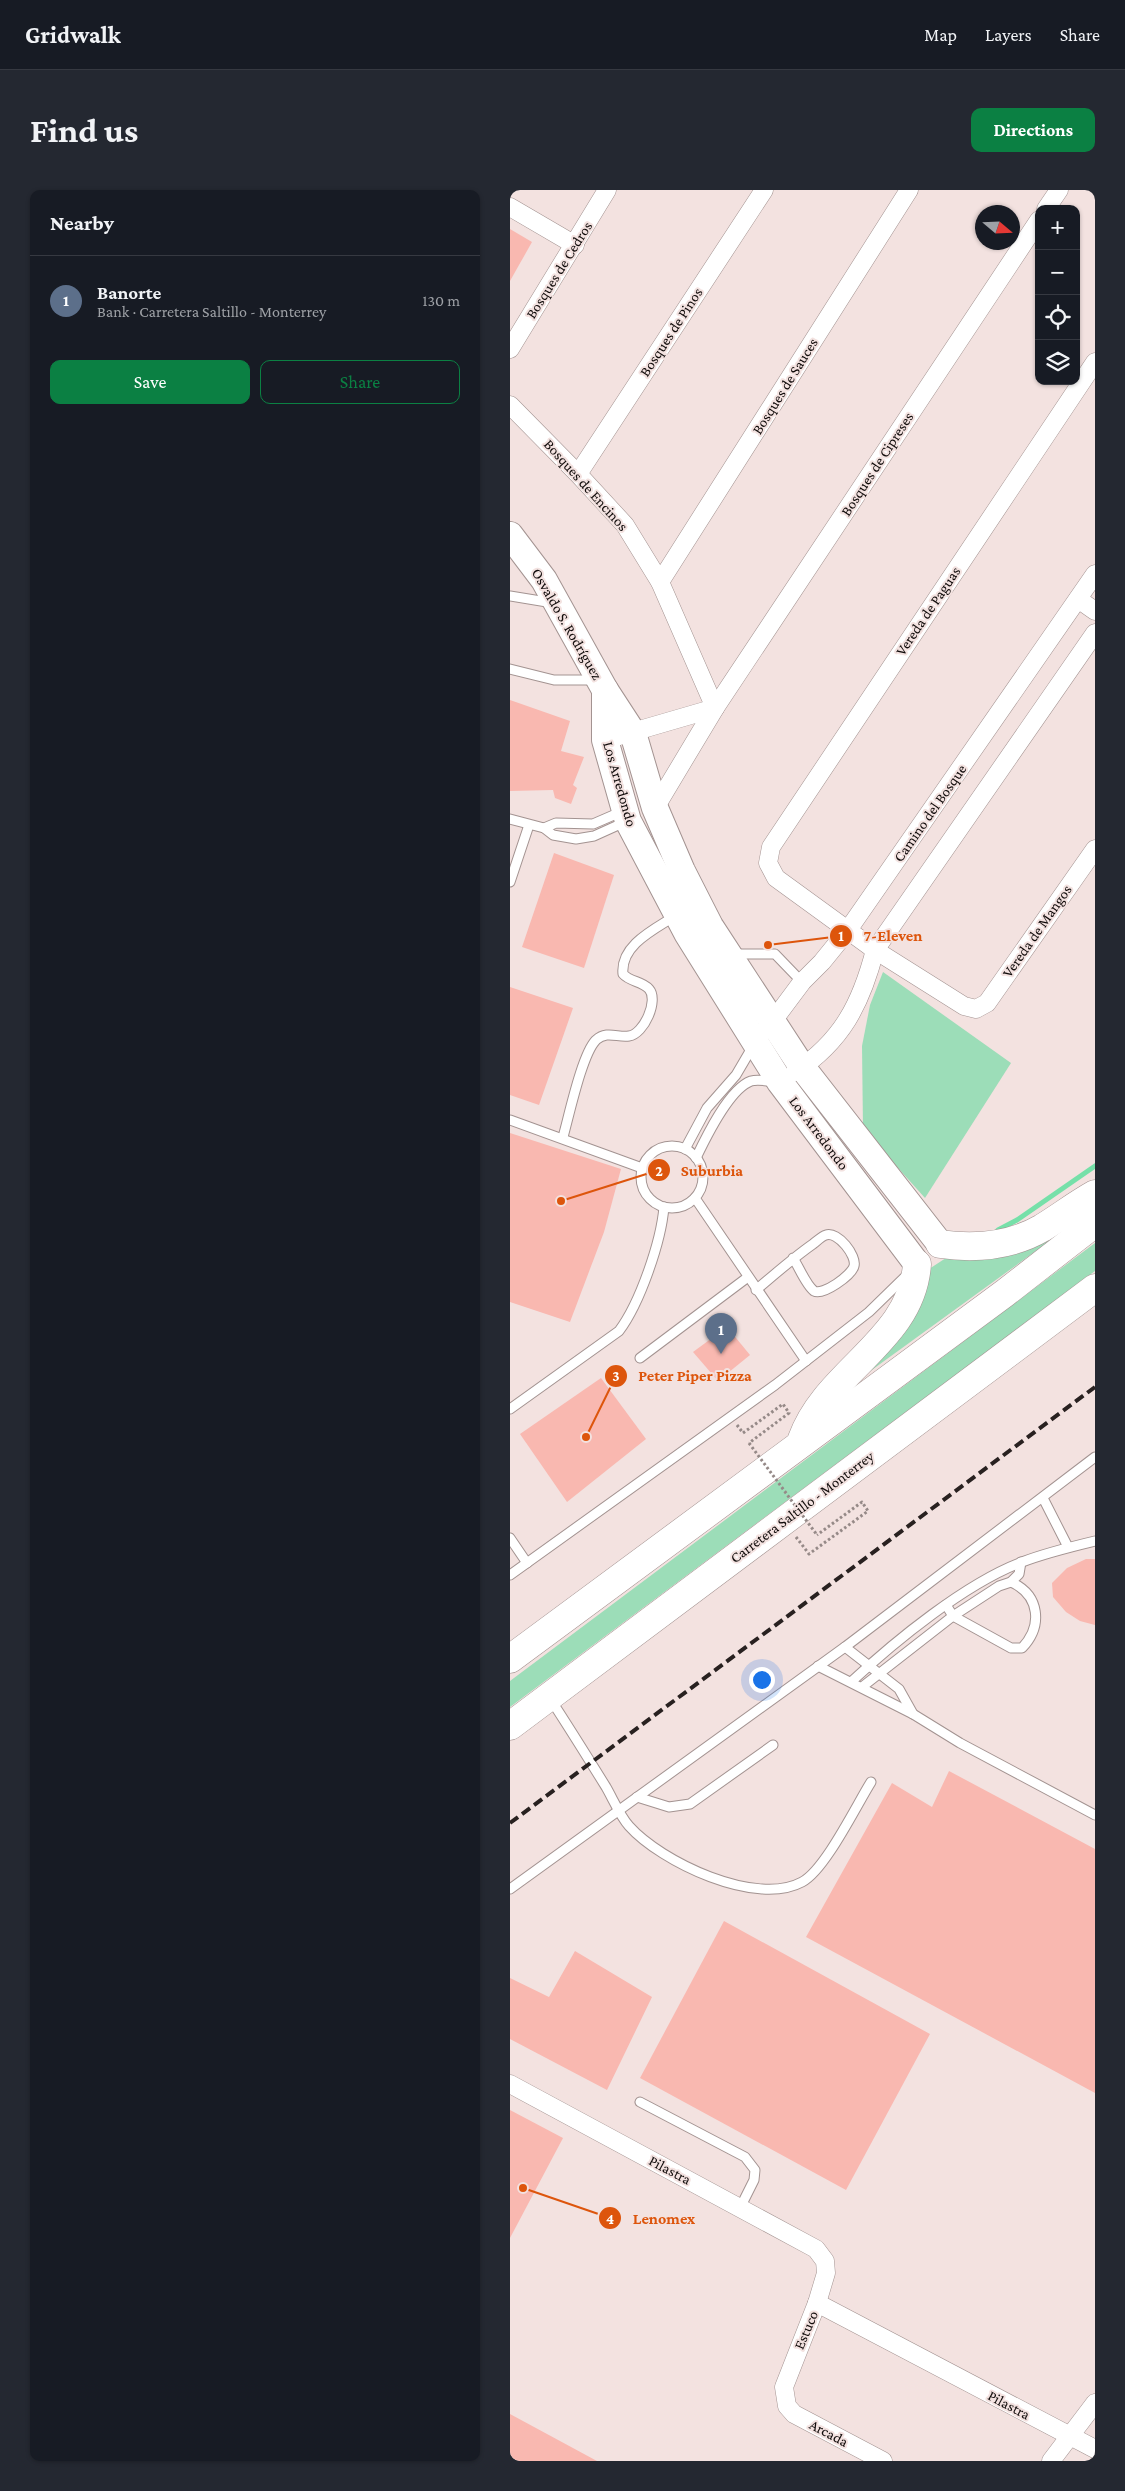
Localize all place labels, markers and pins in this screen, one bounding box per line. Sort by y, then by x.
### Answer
callout: 7-Eleven [828,920,932,951]
callout: Suburbia [646,1155,754,1186]
pin: 1 [705,1313,737,1354]
callout: Peter Piper Pizza [603,1360,762,1391]
callout: Lenomex [598,2203,705,2234]

